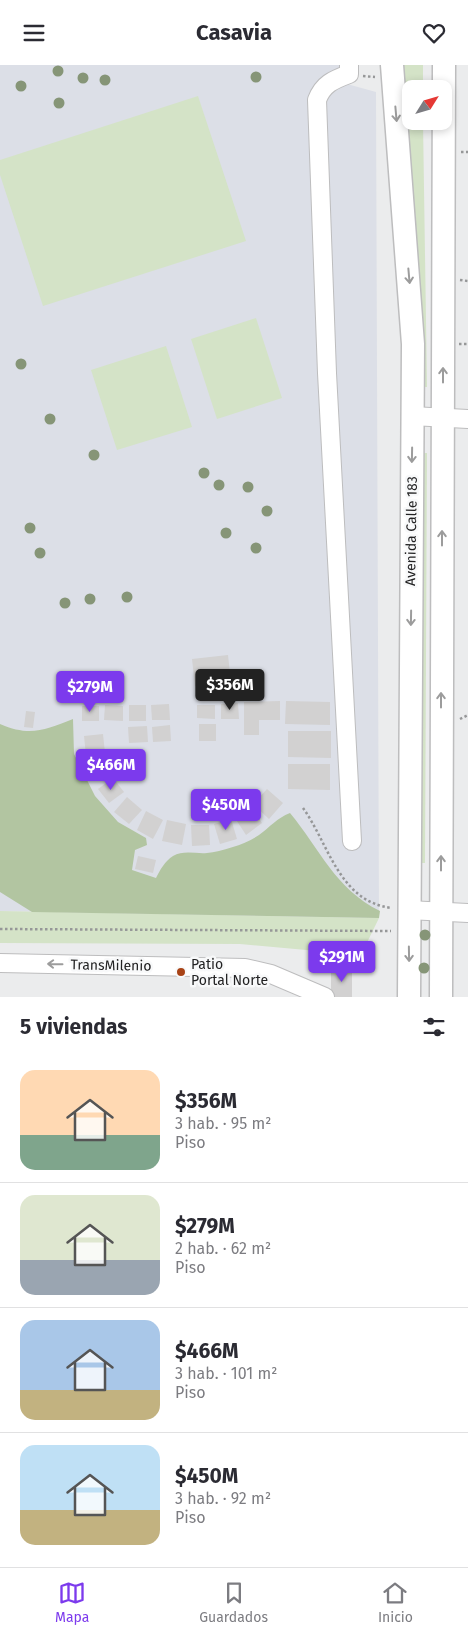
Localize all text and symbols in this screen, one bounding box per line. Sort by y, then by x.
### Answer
icon: menu [20,19,48,47]
text: Casavia [196,19,272,46]
icon: heart [420,19,448,47]
north arrow [402,80,452,130]
map controls [402,80,452,130]
one-way arrow [391,105,401,121]
one-way arrow [404,267,414,283]
one-way arrow [438,368,448,384]
one-way arrow [407,447,417,463]
street label: Avenida Calle 183 [402,476,421,586]
one-way arrow [437,530,447,546]
one-way arrow [406,610,416,626]
pin: $356M [195,669,265,711]
pin: $279M [55,671,125,713]
text: $356M [206,675,254,694]
text: $279M [67,677,113,696]
one-way arrow [437,693,446,709]
pin: $466M [76,749,146,791]
text: $466M [87,755,135,774]
pin: $450M [191,789,261,831]
text: $450M [202,795,250,814]
one-way arrow [436,855,446,872]
pin: $291M [307,941,377,983]
one-way arrow [404,945,413,961]
text: $291M [319,947,365,966]
street label: TransMilenio [70,956,152,975]
place label: Patio Portal Norte [191,956,268,989]
one-way arrow [47,959,63,968]
marker: Patio Portal Norte [175,966,187,978]
icon: filters [420,1013,448,1041]
text: 5 viviendas [20,1014,127,1040]
text: $356M [175,1088,237,1114]
icon: home [60,1090,120,1150]
text: 3 hab. · 95 m² [175,1114,272,1133]
text: Piso [175,1133,206,1152]
text: $279M [175,1213,235,1239]
icon: home [60,1215,120,1275]
text: 2 hab. · 62 m² [175,1239,271,1258]
text: Piso [175,1258,206,1277]
text: $466M [175,1338,239,1364]
icon: home [60,1340,120,1400]
text: 3 hab. · 101 m² [175,1364,277,1383]
text: Piso [175,1383,206,1402]
text: $450M [175,1463,238,1489]
icon: home [60,1465,120,1525]
text: 3 hab. · 92 m² [175,1489,271,1508]
text: Piso [175,1508,206,1527]
tab: Mapa [55,1579,89,1626]
tab: Guardados [199,1579,268,1626]
tab: Inicio [378,1579,413,1626]

